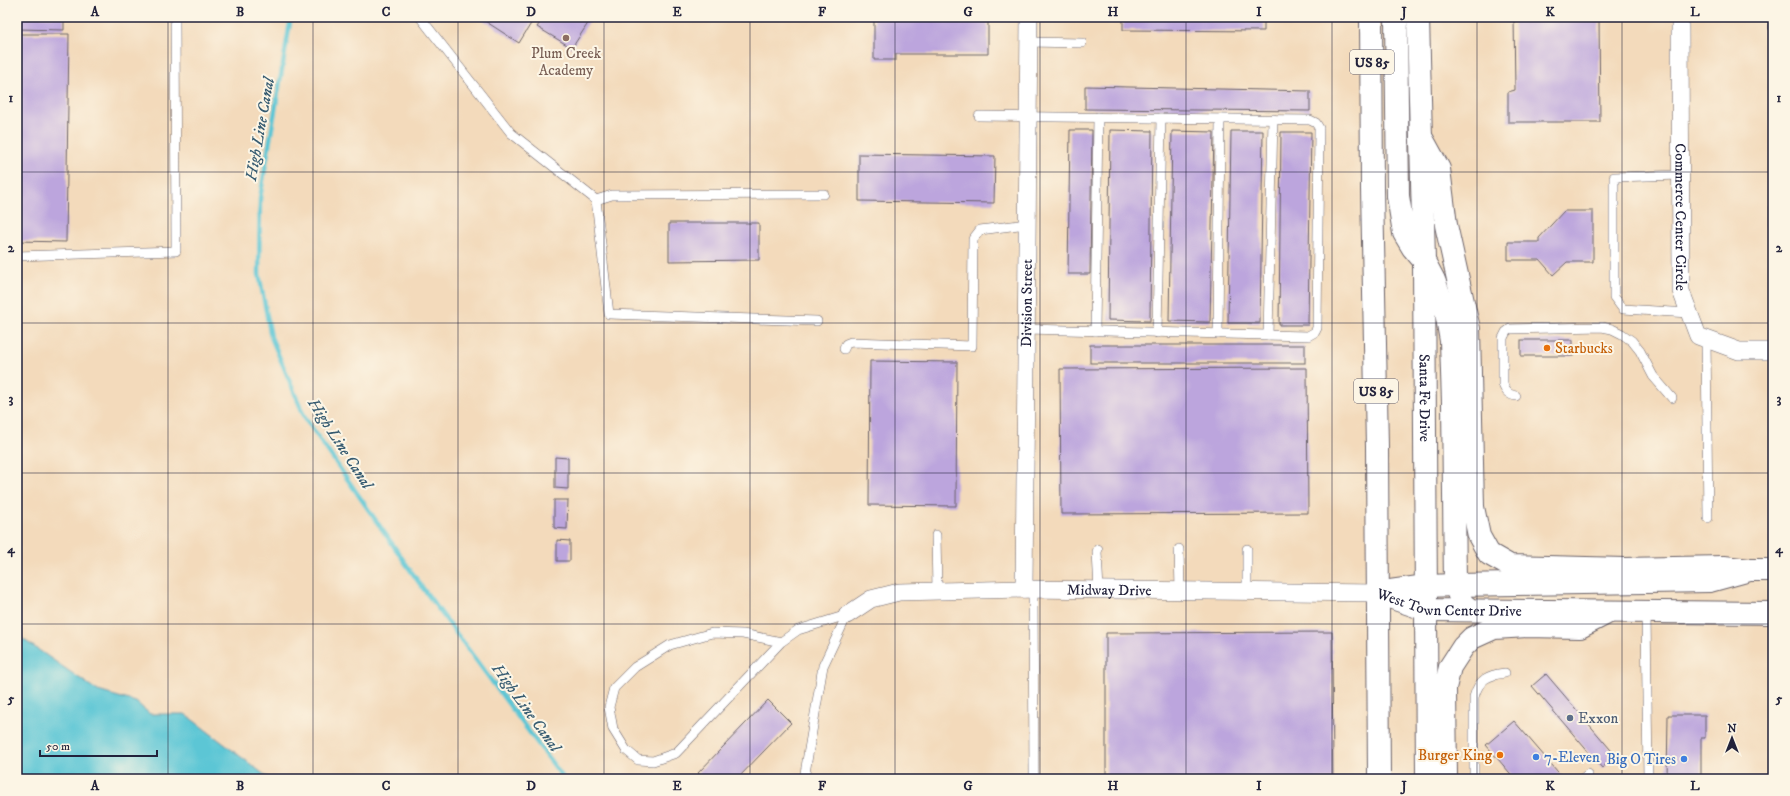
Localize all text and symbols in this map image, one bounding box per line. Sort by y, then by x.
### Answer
text: A [90,4,100,20]
text: B [236,4,244,20]
text: C [382,4,391,20]
text: D [526,4,536,20]
text: E [672,4,682,20]
text: F [818,4,827,20]
text: G [963,4,973,20]
text: H [1108,4,1119,20]
text: I [1256,4,1262,20]
text: J [1399,4,1407,21]
text: K [1545,4,1555,20]
text: L [1690,4,1700,20]
marker: Plum Creek Academy [561,33,571,43]
place label: Plum Creek Academy [531,44,602,80]
road number: US 85 [1350,50,1394,74]
water label: High Line Canal [241,74,279,183]
text: 1 [9,90,14,106]
text: 1 [1777,90,1782,106]
street label: Commerce Center Circle [1670,143,1690,291]
text: 2 [8,240,15,256]
text: 2 [1776,240,1783,256]
street label: Division Street [1017,259,1037,347]
place label: Starbucks [1555,339,1613,358]
marker: Starbucks [1542,343,1552,353]
street label: Santa Fe Drive [1415,354,1434,442]
road number: US 85 [1354,379,1398,403]
text: 3 [9,391,14,407]
text: 3 [1777,391,1782,407]
water label: High Line Canal [303,393,378,494]
text: 4 [6,541,15,558]
text: 4 [1774,541,1783,558]
street label: Midway Drive [1067,580,1152,600]
street label: West Town Center Drive [1373,584,1522,621]
water label: High Line Canal [487,659,566,757]
text: 5 [7,691,15,707]
text: 5 [1775,691,1783,707]
place label: Exxon [1578,709,1619,728]
marker: Exxon [1565,713,1575,723]
north arrow [1712,718,1752,758]
text: N [1727,722,1737,736]
scale bar [40,732,157,758]
text: 50 m [46,739,70,754]
place label: Burger King [1418,746,1493,765]
place label: 7-Eleven [1544,748,1600,767]
marker: Burger King [1495,750,1505,760]
place label: Big O Tires [1606,750,1676,769]
marker: 7-Eleven [1531,752,1541,762]
marker: Big O Tires [1679,754,1689,764]
text: A [90,778,100,794]
text: B [236,778,244,794]
text: C [382,778,391,794]
text: D [526,778,536,794]
text: E [672,778,682,794]
text: F [818,778,827,794]
text: G [963,778,973,794]
text: H [1108,778,1119,794]
text: I [1256,778,1262,794]
text: J [1399,778,1407,795]
text: K [1545,778,1555,794]
text: L [1690,778,1700,794]

